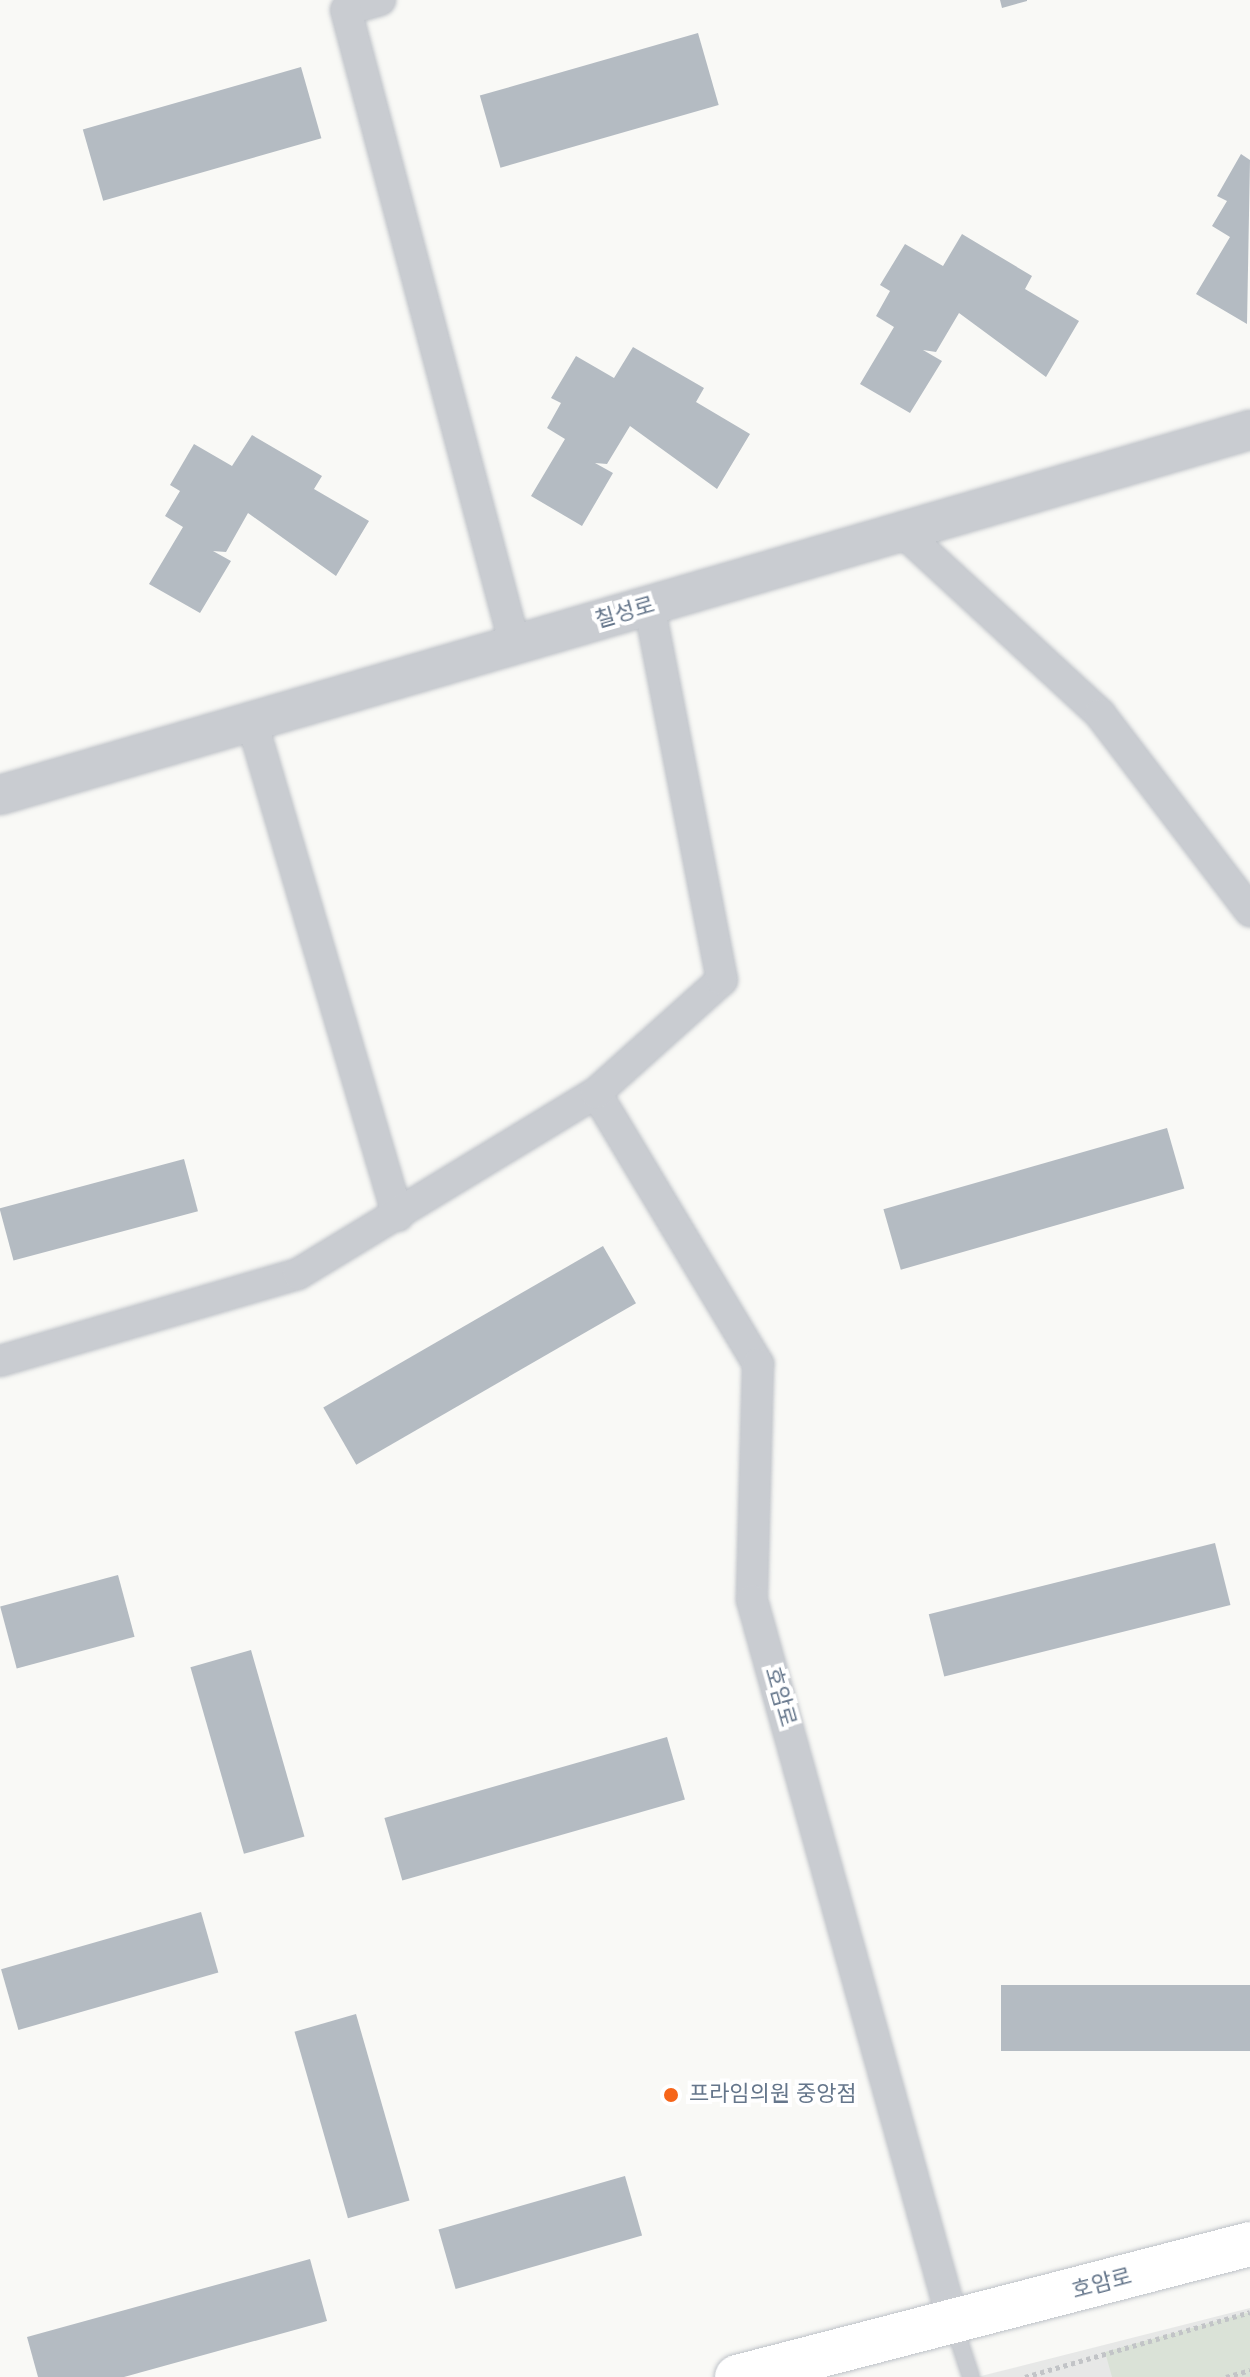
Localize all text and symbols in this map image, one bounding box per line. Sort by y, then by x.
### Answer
street label: 칠성로 [592,592,658,634]
street label: 호암로 [759,1664,801,1730]
place label: 프라임의원 중앙점 [689,2082,857,2108]
marker: 프라임의원 중앙점 [660,2084,682,2106]
street label: 호암로 [1069,2263,1135,2305]

